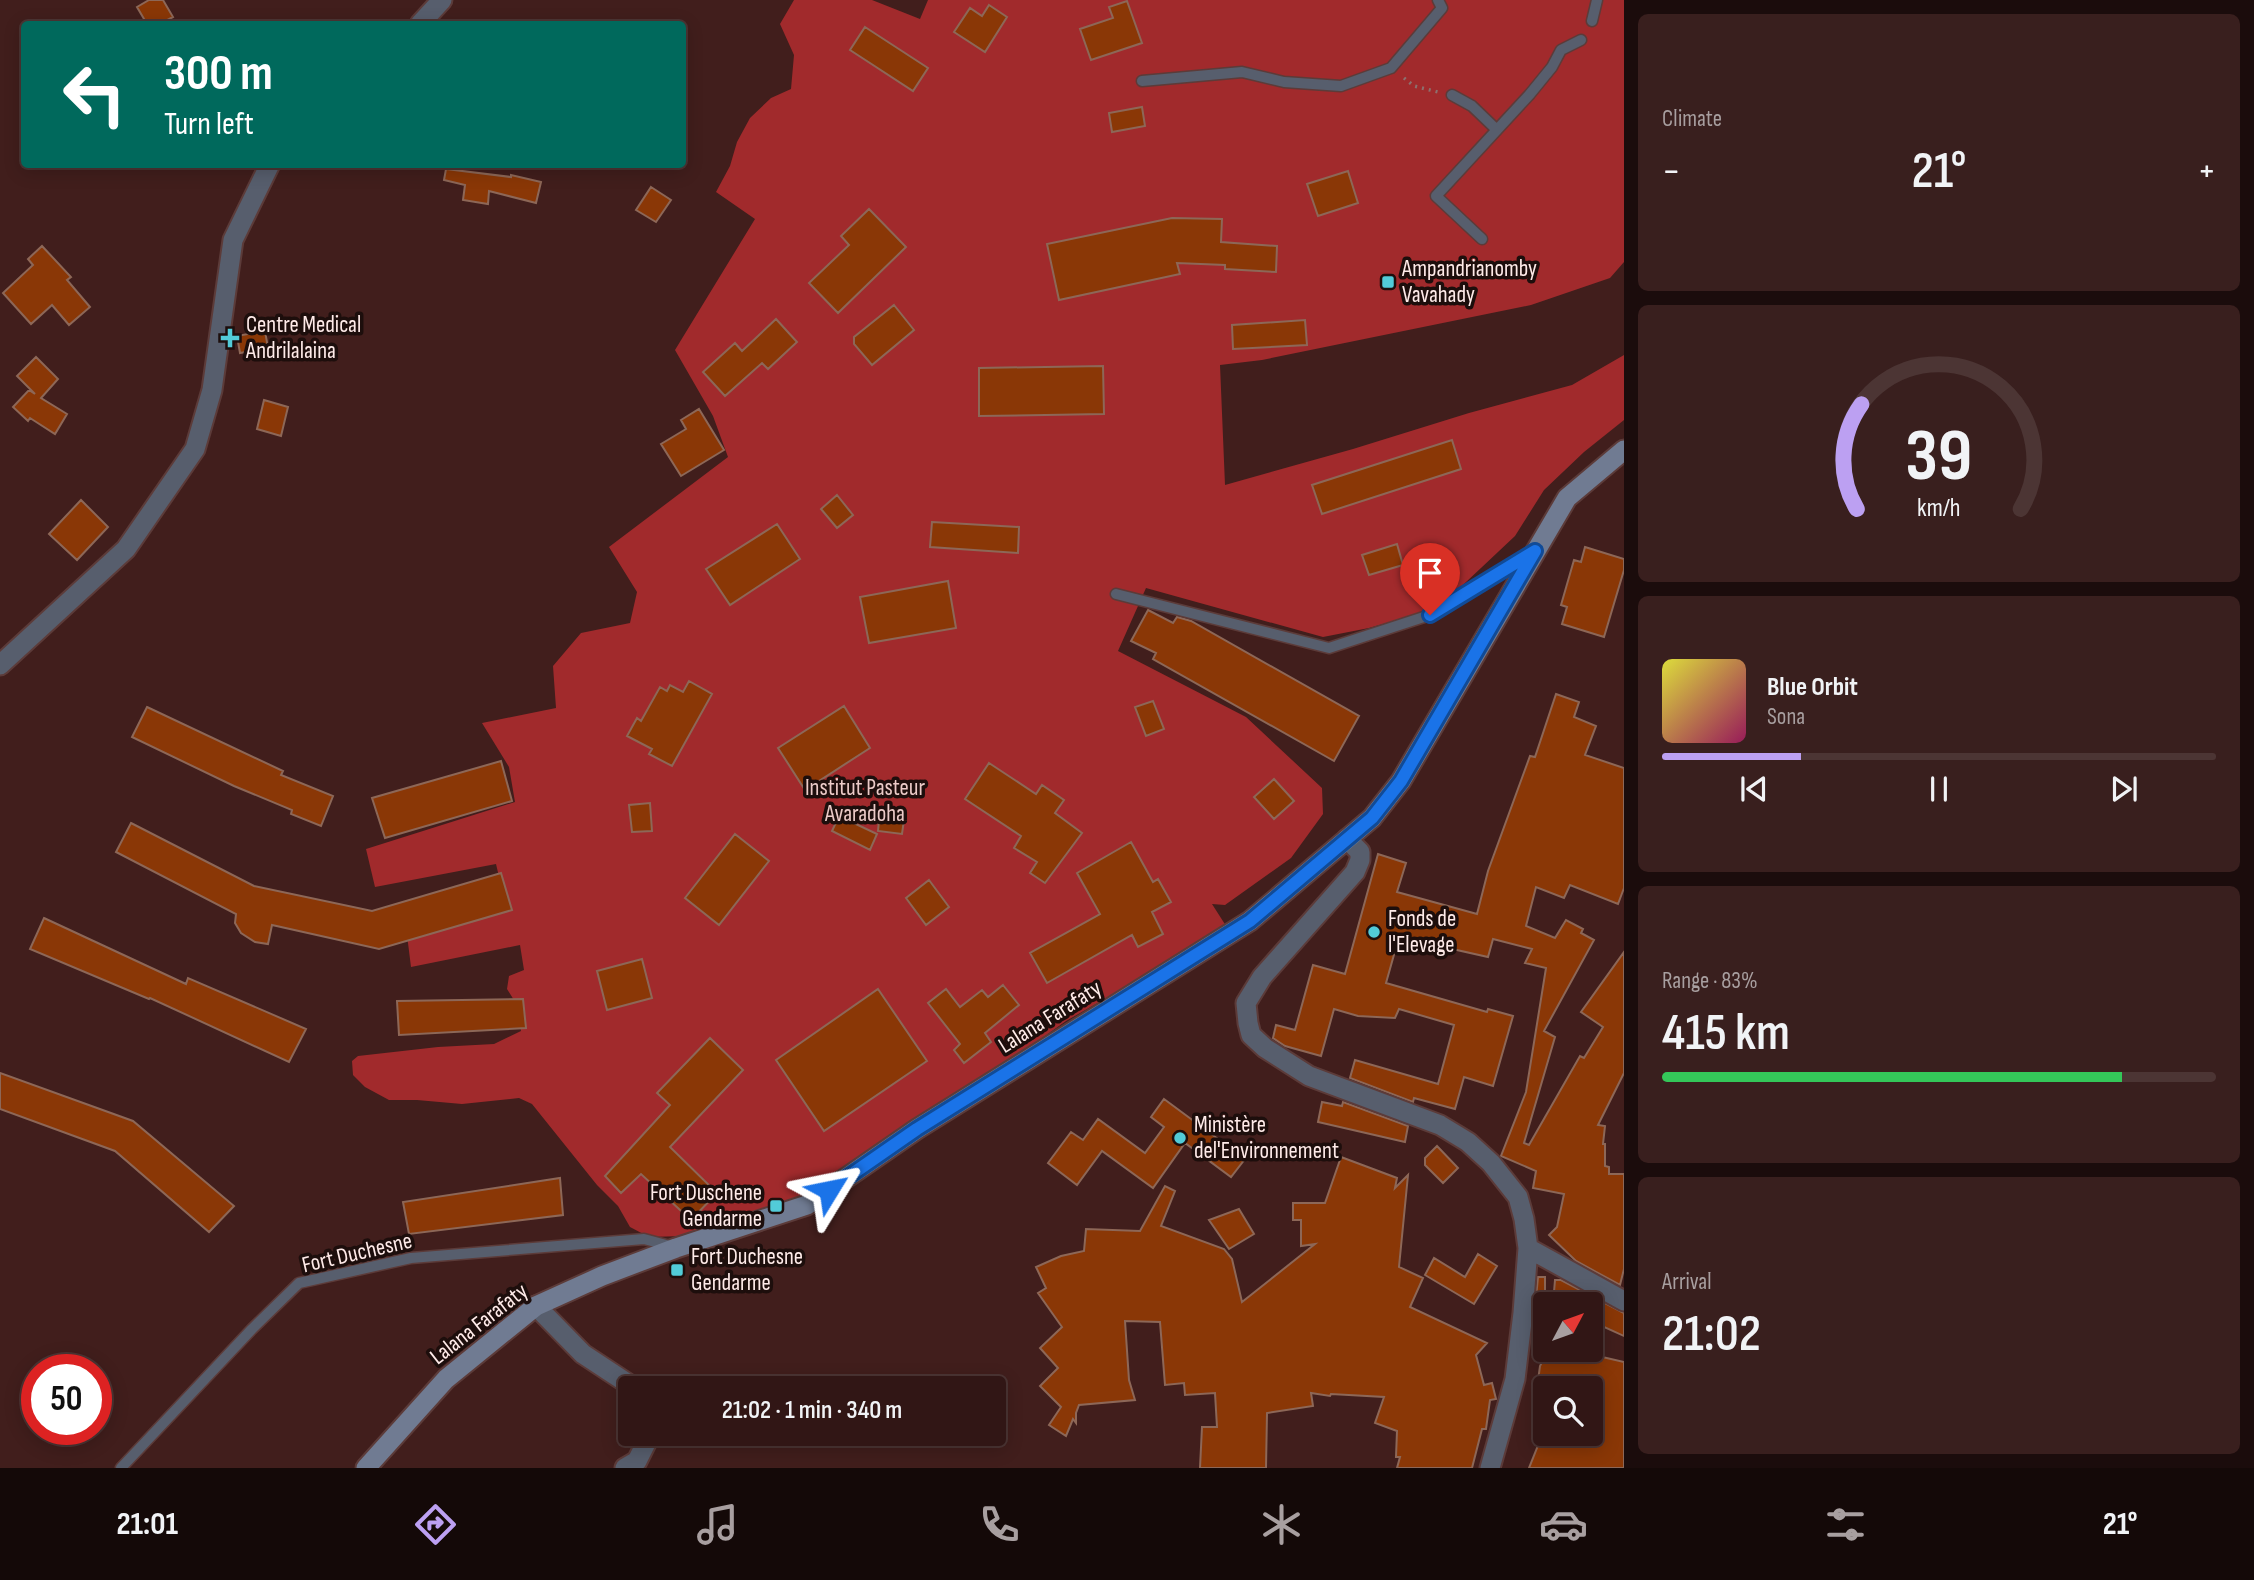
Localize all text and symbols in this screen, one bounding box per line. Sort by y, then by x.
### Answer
text: 300 m [164,45,273,104]
icon: left [49,49,140,140]
text: Turn left [164,105,254,144]
text: Climate [1662,105,1722,133]
text: 21° [1912,140,1966,203]
text: − [1662,149,1681,194]
text: + [2197,149,2216,194]
place label: Ampandrianomby Vavahady [1401,255,1537,309]
marker: Ampandrianomby Vavahady [1380,274,1396,290]
place label: Centre Medical Andrilalaina [245,311,361,365]
marker: Centre Medical Andrilalaina [220,328,240,348]
text: 39 [1905,414,1973,502]
text: km/h [1917,493,1961,524]
pin [1400,543,1460,615]
icon: arrive [1411,554,1449,592]
text: Blue Orbit [1767,672,1858,703]
text: Sona [1767,703,1805,731]
icon: previous [1735,770,1773,808]
icon: pause [1920,770,1958,808]
icon: next [2105,770,2143,808]
park label: Institut Pasteur Avaradoha [805,774,925,828]
place label: Fonds de l'Elevage [1388,905,1456,959]
marker: Fonds de l'Elevage [1366,924,1382,940]
text: Range · 83% [1662,967,1758,995]
street label: Lalana Farafaty [993,974,1107,1060]
text: 415 km [1662,1002,1790,1065]
place label: Ministère del'Environnement [1194,1111,1339,1165]
marker: Ministère del'Environnement [1172,1130,1188,1146]
position arrow [792,1153,866,1227]
place label: Fort Duschene Gendarme [650,1179,762,1233]
marker: Fort Duschene Gendarme [768,1198,784,1214]
street label: Fort Duchesne [299,1227,415,1279]
place label: Fort Duchesne Gendarme [691,1243,803,1297]
marker: Fort Duchesne Gendarme [669,1262,685,1278]
text: Arrival [1662,1268,1711,1296]
street label: Lalana Farafaty [425,1277,534,1371]
north arrow [1533,1292,1603,1362]
map controls [1533,1292,1603,1446]
text: 21:02 [1662,1303,1761,1366]
speed limit sign: 50 [21,1354,112,1445]
button: search [1533,1376,1603,1446]
text: 21:02 · 1 min · 340 m [722,1395,902,1426]
icon: directions [411,1500,460,1549]
icon: music [693,1500,742,1549]
icon: phone [975,1500,1024,1549]
icon: climate [1257,1500,1306,1549]
icon: car [1539,1500,1588,1549]
icon: filters [1821,1500,1870,1549]
text: 21:01 [116,1505,178,1544]
text: 21° [2103,1505,2137,1544]

